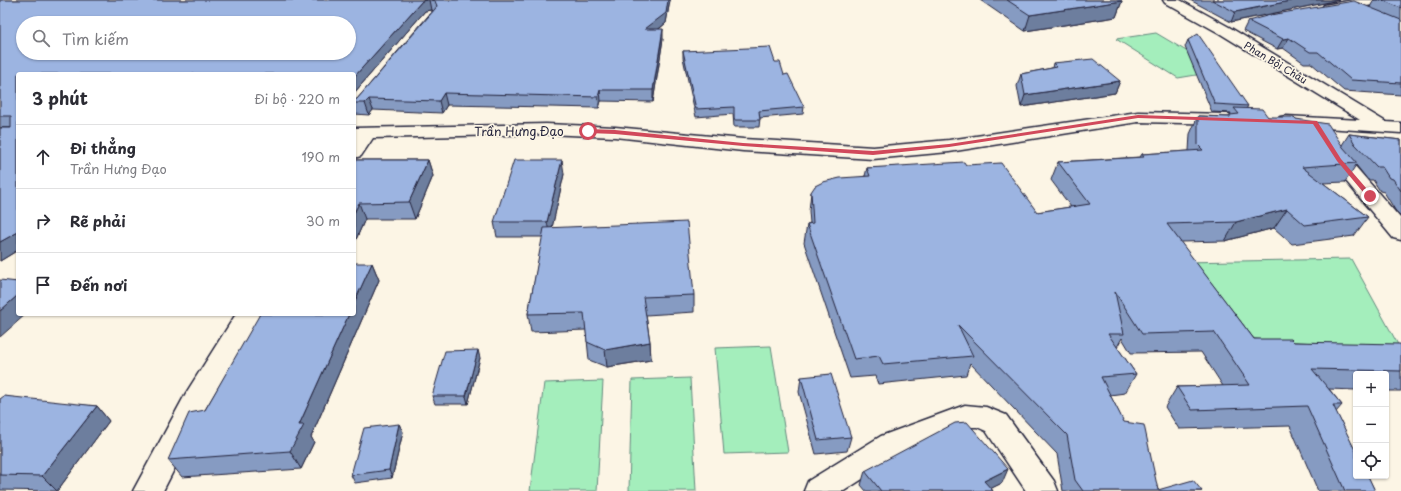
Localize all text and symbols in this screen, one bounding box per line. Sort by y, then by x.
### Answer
search box [16,16,356,60]
icon: search [30,27,52,49]
text: Tìm kiếm [62,27,129,50]
street label: Phan Bội Châu [1242,37,1311,87]
text: 3 phút [32,85,88,111]
text: Đi bộ · 220 m [254,89,340,108]
street label: Trần Hưng Đạo [474,122,564,140]
route start [579,122,597,140]
text: Đi thẳng [70,136,136,159]
icon: ahead [32,146,54,168]
text: 190 m [301,147,340,166]
text: Trần Hưng Đạo [70,159,167,178]
route end [1361,187,1379,205]
text: Rẽ phải [70,209,126,232]
icon: right [32,210,54,232]
text: 30 m [306,211,340,230]
text: Đến nơi [70,273,127,296]
icon: arrive [32,274,54,296]
map controls [1353,371,1389,479]
button: + [1353,371,1389,407]
button: − [1353,407,1389,443]
button: locate [1353,443,1389,479]

